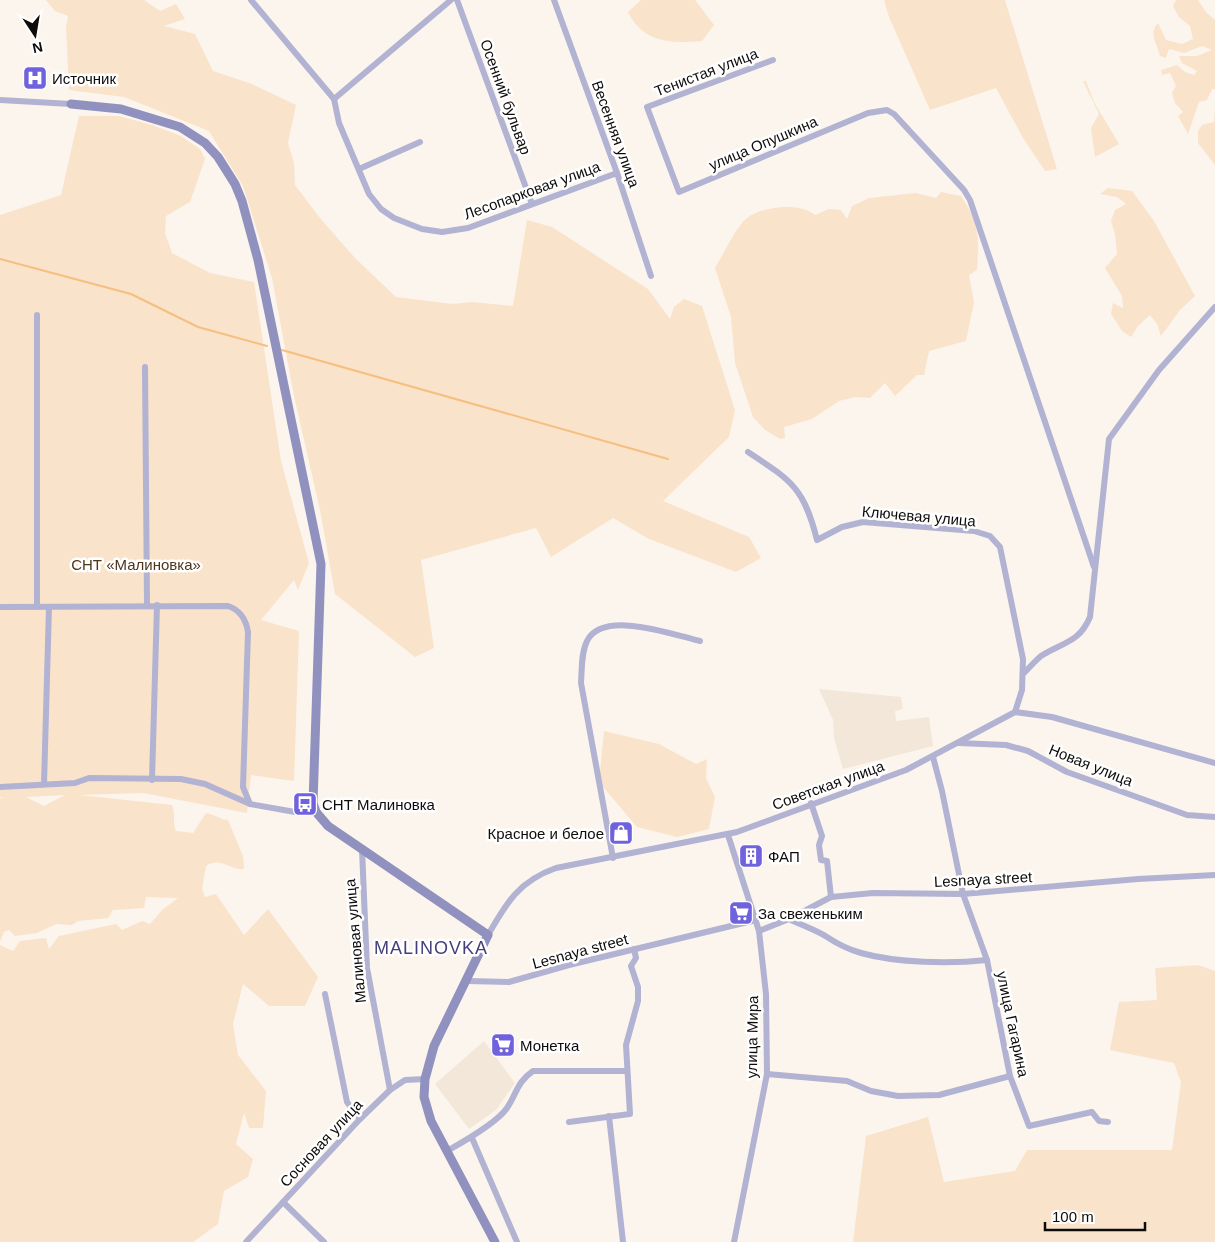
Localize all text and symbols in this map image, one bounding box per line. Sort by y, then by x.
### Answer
north arrow [10,10,60,60]
street label: Осенний бульвар [477,37,535,157]
text: N [31,39,44,57]
street label: Тенистая улица [652,44,761,100]
hospital icon: Источник [22,65,48,91]
place label: Источник [52,70,116,87]
street label: Весенняя улица [589,78,643,190]
street label: улица Опушкина [706,112,820,174]
street label: Лесопарковая улица [462,157,603,223]
street label: Ключевая улица [861,503,977,530]
park label: СНТ «Малиновка» [71,556,201,573]
street label: Новая улица [1047,740,1136,790]
street label: Советская улица [770,757,887,813]
bus stop icon: СНТ Малиновка [292,791,318,817]
place label: СНТ Малиновка [322,796,436,813]
shop icon: Красное и белое [608,820,634,846]
place label: Красное и белое [488,825,604,842]
building icon: ФАП [738,843,764,869]
place label: ФАП [768,848,800,865]
street label: Lesnaya street [933,868,1033,890]
street label: Малиновая улица [341,878,369,1004]
supermarket icon: За свеженьким [728,900,754,926]
place label: За свеженьким [758,905,863,922]
street label: Lesnaya street [530,930,631,972]
district label: MALINOVKA [374,938,488,958]
street label: улица Гагарина [993,969,1033,1079]
street label: улица Мира [743,995,761,1079]
supermarket icon: Монетка [490,1032,516,1058]
place label: Монетка [520,1037,580,1054]
street label: Сосновая улица [276,1095,366,1190]
scale bar [1045,1200,1145,1232]
text: 100 m [1052,1208,1094,1225]

